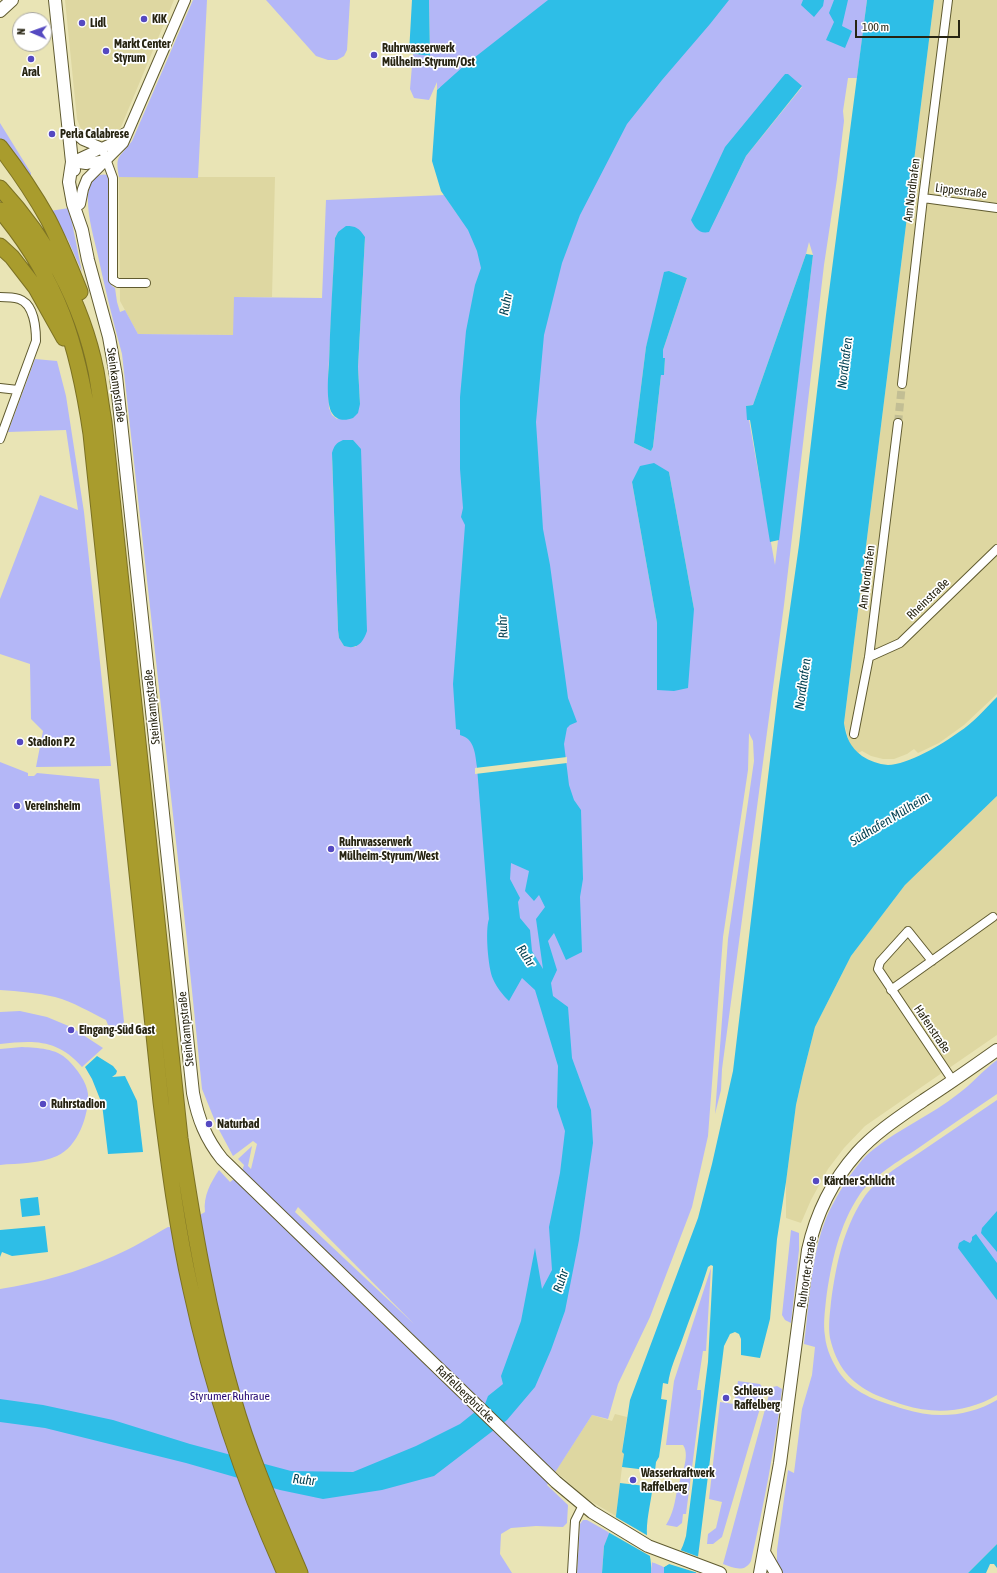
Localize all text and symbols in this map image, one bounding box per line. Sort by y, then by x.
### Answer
north arrow [12,12,52,52]
place label: KiK [152,12,167,26]
scale bar [857,12,962,38]
marker: KiK [139,14,149,24]
place label: Lidl [90,16,106,30]
marker: Lidl [77,18,87,28]
text: 100 m [862,20,889,34]
text: N [15,28,27,35]
place label: Markt Center Styrum [114,37,171,65]
place label: Ruhrwasserwerk Mülheim-Styrum/Ost [382,41,475,69]
marker: Markt Center Styrum [101,46,111,56]
marker: Ruhrwasserwerk Mülheim-Styrum/Ost [369,50,379,60]
marker: Aral [26,54,36,64]
place label: Aral [22,65,40,79]
place label: Perla Calabrese [60,127,129,141]
marker: Perla Calabrese [47,129,57,139]
street label: Am Nordhafen [901,157,923,223]
street label: Lippestraße [934,181,988,201]
water label: Ruhr [496,291,516,317]
water label: Nordhafen [834,336,856,390]
street label: Steinkampstraße [104,347,128,423]
street label: Am Nordhafen [856,544,878,610]
street label: Rheinstraße [904,575,952,623]
water label: Ruhr [495,615,511,639]
water label: Nordhafen [792,657,814,711]
street label: Steinkampstraße [141,669,163,745]
place label: Stadion P2 [28,735,75,749]
marker: Stadion P2 [15,737,25,747]
water label: Südhafen Mülheim [847,789,933,849]
place label: Vereinsheim [25,799,80,813]
marker: Vereinsheim [12,801,22,811]
place label: Ruhrwasserwerk Mülheim-Styrum/West [339,835,439,863]
marker: Ruhrwasserwerk Mülheim-Styrum/West [326,844,336,854]
water label: Ruhr [513,942,539,970]
street label: Steinkampstraße [175,991,197,1067]
street label: Hafenstraße [911,1002,953,1056]
place label: Eingang-Süd Gast [79,1023,155,1037]
marker: Eingang-Süd Gast [66,1025,76,1035]
place label: Ruhrstadion [51,1097,105,1111]
marker: Ruhrstadion [38,1099,48,1109]
place label: Naturbad [217,1117,259,1131]
marker: Naturbad [204,1119,214,1129]
place label: Kärcher Schlicht [824,1174,895,1188]
marker: Kärcher Schlicht [811,1176,821,1186]
street label: Ruhrorter Straße [794,1235,820,1309]
water label: Ruhr [550,1268,572,1294]
street label: Raffelbergbrücke [433,1362,497,1426]
place label: Schleuse Raffelberg [734,1384,780,1412]
park label: Styrumer Ruhraue [190,1389,270,1403]
marker: Schleuse Raffelberg [721,1393,731,1403]
place label: Wasserkraftwerk Raffelberg [641,1466,715,1494]
water label: Ruhr [292,1471,316,1489]
marker: Wasserkraftwerk Raffelberg [628,1475,638,1485]

